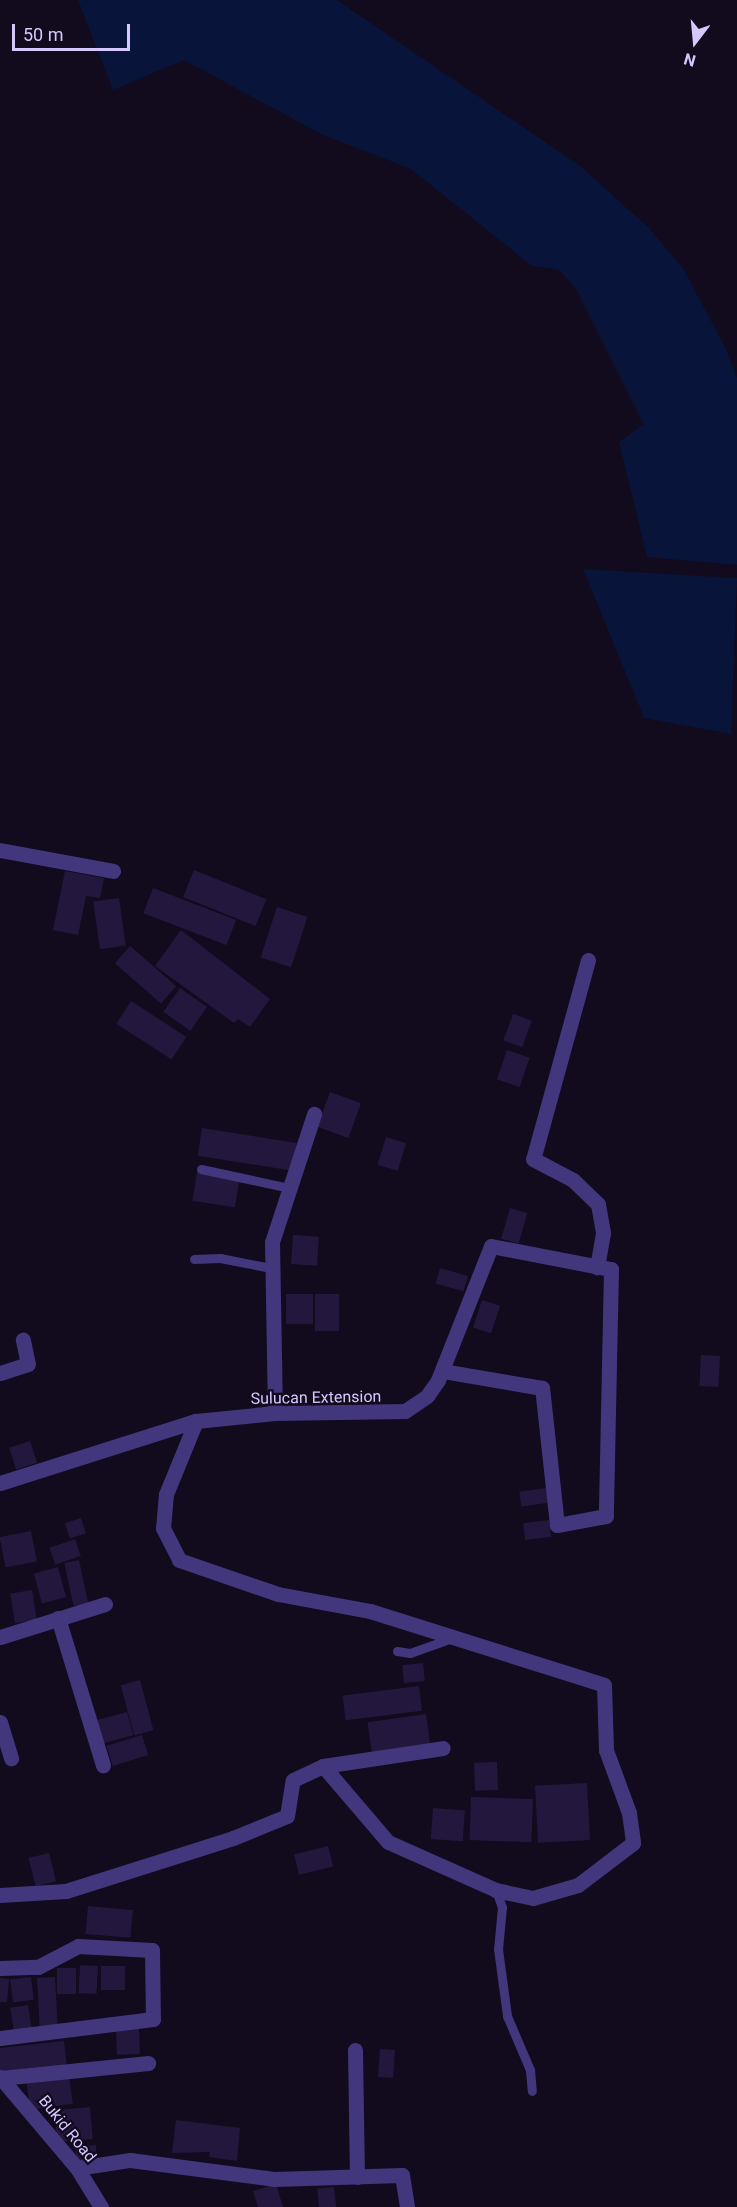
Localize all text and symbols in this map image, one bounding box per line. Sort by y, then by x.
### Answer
scale bar [15,12,134,50]
north arrow [665,12,725,72]
text: 50 m [23,24,63,45]
text: N [682,49,698,70]
street label: Sulucan Extension [251,1387,381,1409]
street label: Bukid Road [34,2092,100,2166]

